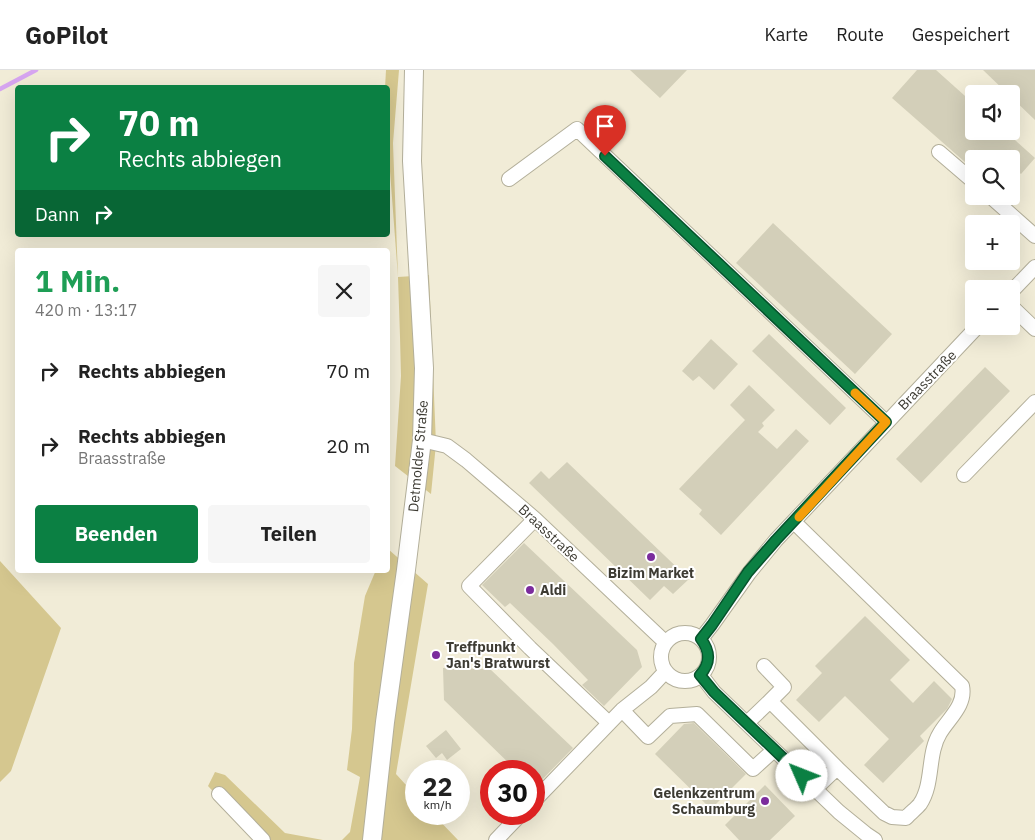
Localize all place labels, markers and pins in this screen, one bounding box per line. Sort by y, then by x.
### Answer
pin [584,105,626,156]
marker: Bizim Market [645,551,657,563]
place label: Bizim Market [608,564,694,582]
place label: Aldi [540,581,566,599]
marker: Aldi [524,584,536,596]
place label: Treffpunkt Jan's Bratwurst [446,638,550,672]
marker: Treffpunkt Jan's Bratwurst [430,649,442,661]
place label: Gelenkzentrum Schaumburg [653,784,755,818]
marker: Gelenkzentrum Schaumburg [759,795,771,807]

